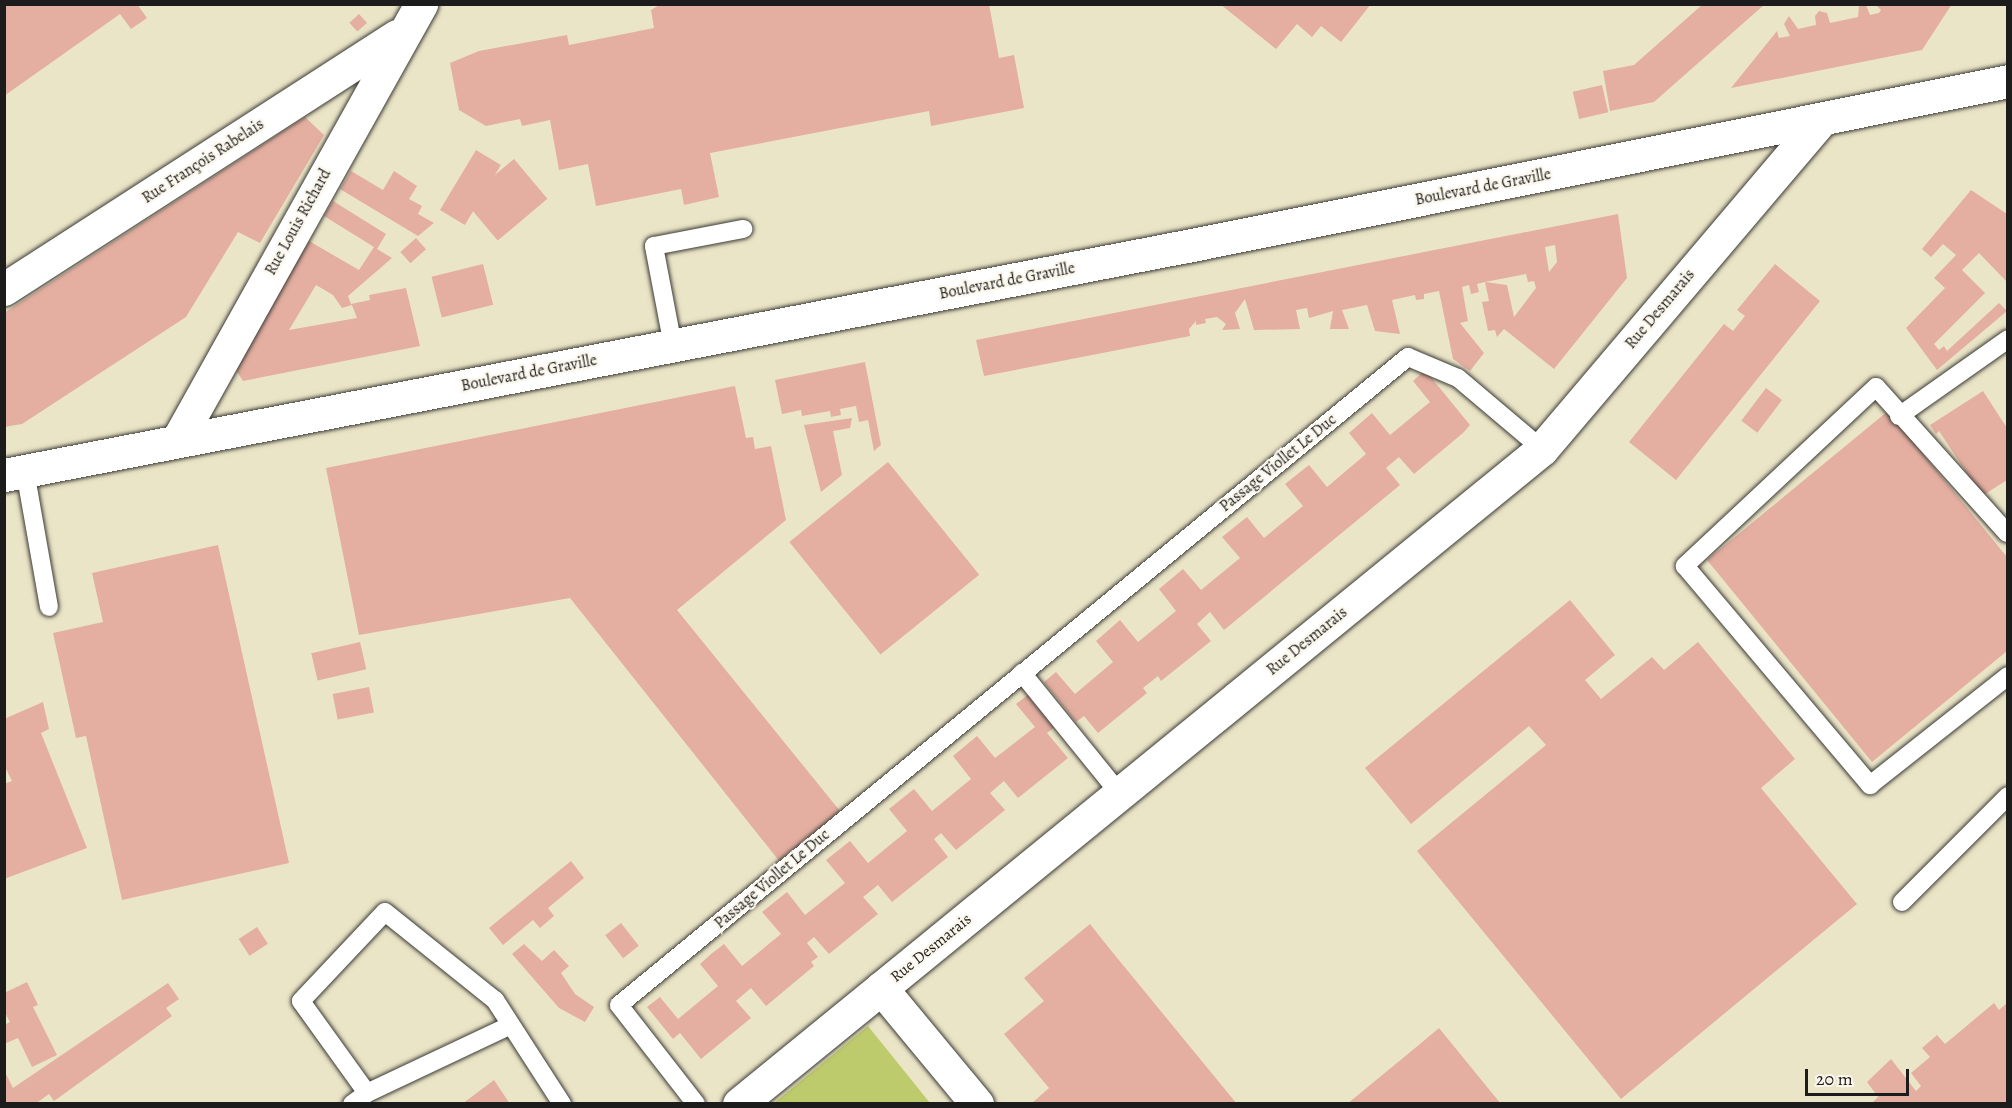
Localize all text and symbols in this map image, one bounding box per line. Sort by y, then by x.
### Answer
street label: Rue François Rabelais [138,114,268,208]
street label: Boulevard de Graville [1413,164,1553,210]
street label: Rue Louis Richard [261,165,335,279]
street label: Boulevard de Graville [937,258,1077,304]
street label: Rue Desmarais [1621,265,1699,353]
street label: Boulevard de Graville [459,350,599,396]
street label: Passage Viollet Le Duc [1216,410,1340,516]
street label: Rue Desmarais [1263,603,1351,679]
street label: Passage Viollet Le Duc [710,825,834,933]
street label: Rue Desmarais [887,910,975,986]
scale bar [1808,1057,1912,1095]
text: 20 m [1816,1067,1853,1091]

